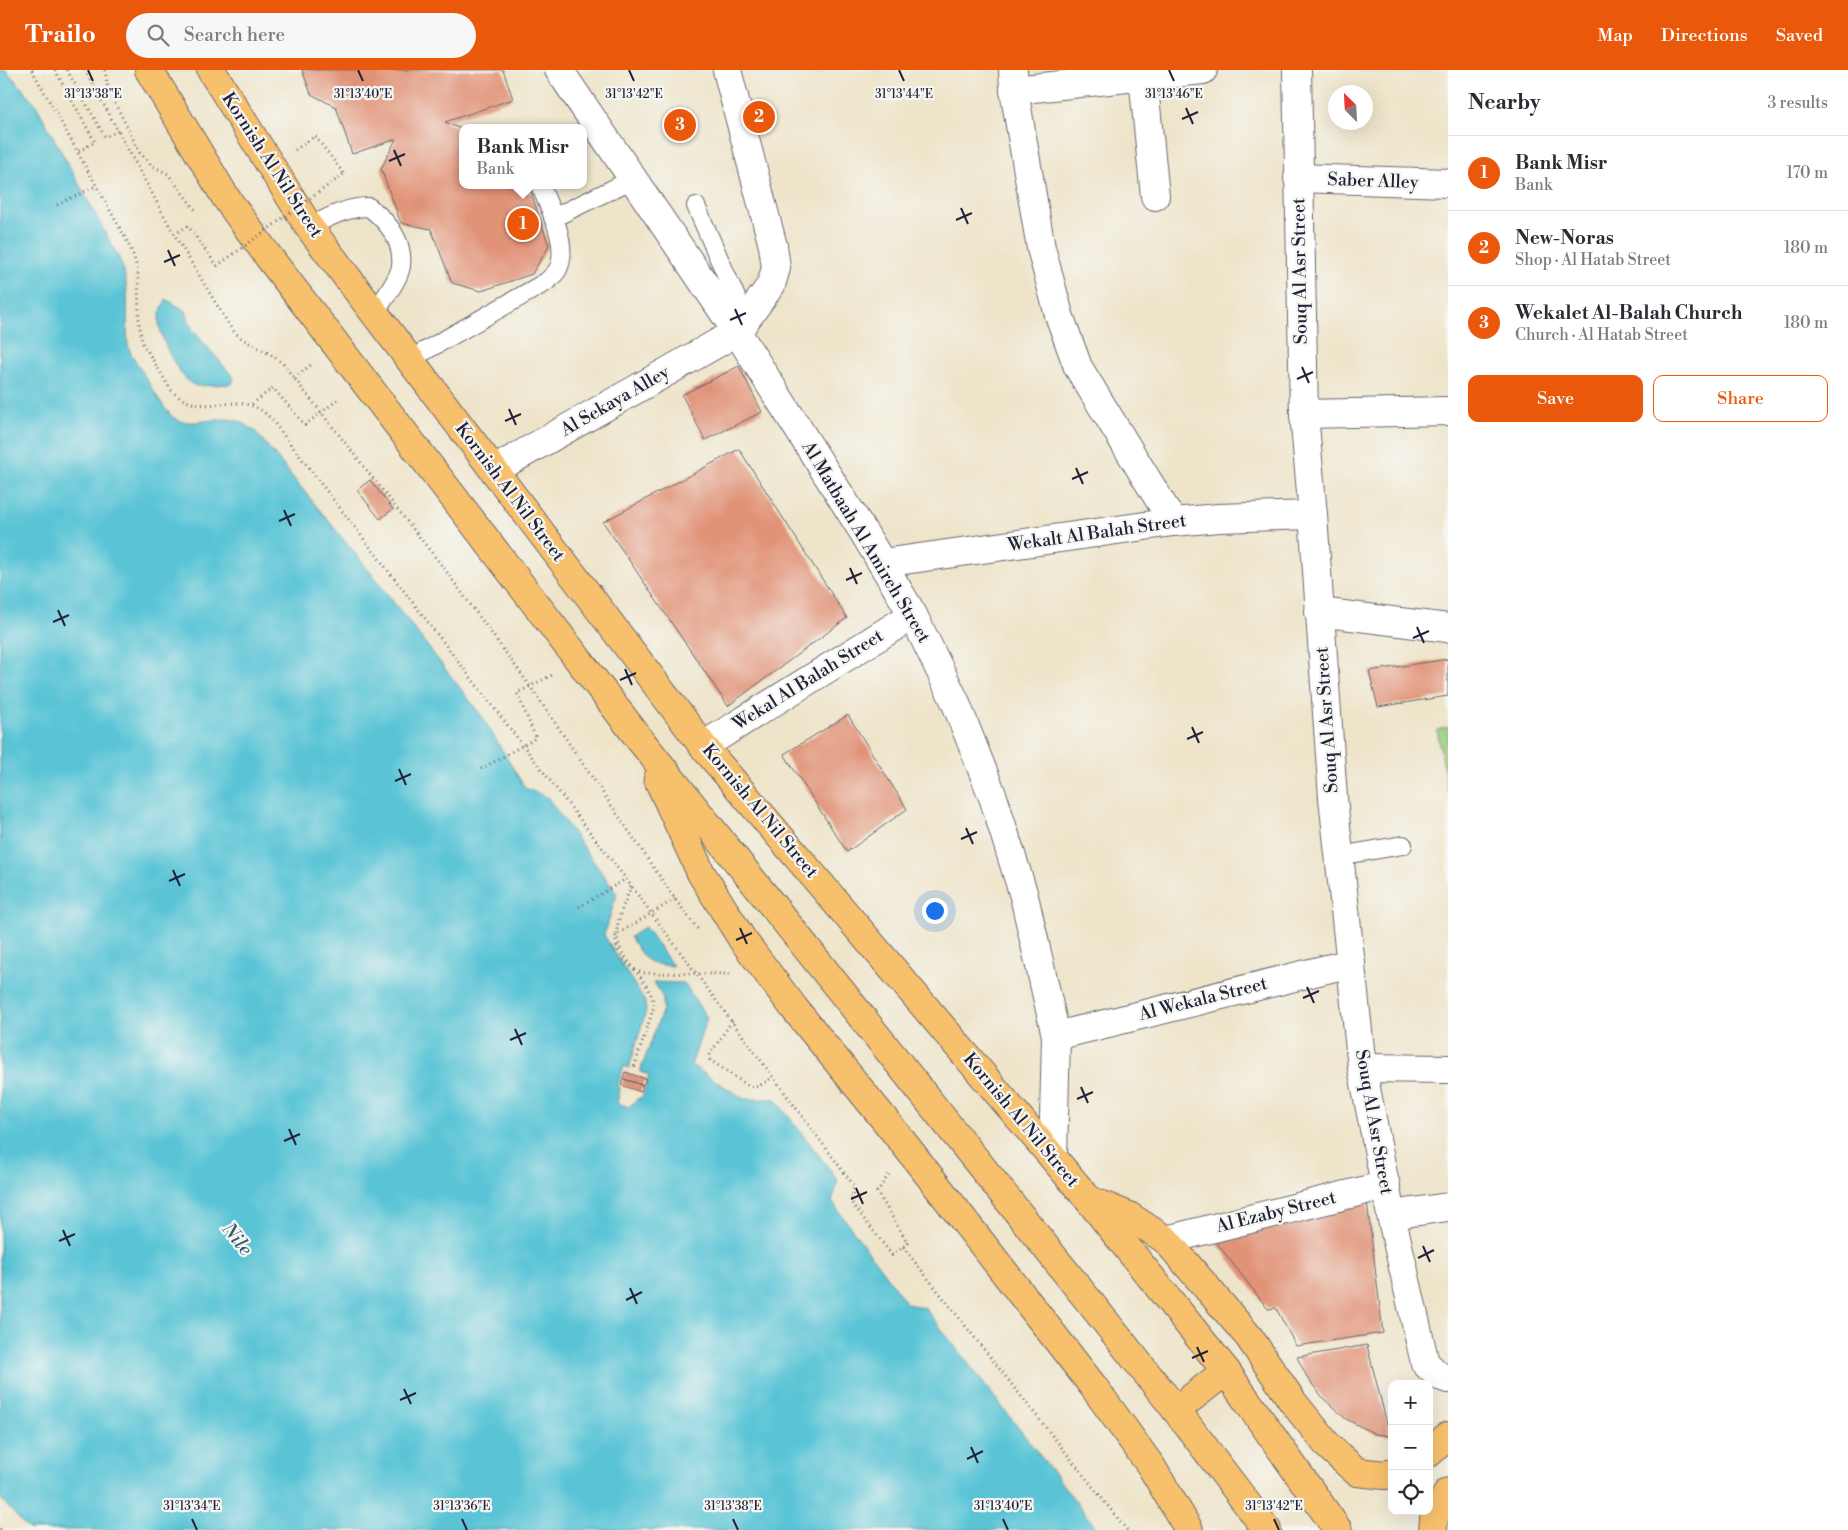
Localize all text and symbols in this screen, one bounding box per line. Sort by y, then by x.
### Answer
search box [126,13,476,58]
text: Trailo [25,20,96,50]
icon: search [144,21,172,49]
text: Search here [184,23,285,47]
text: Map [1597,24,1633,47]
text: Directions [1661,24,1748,47]
text: Saved [1776,24,1823,47]
north arrow [1328,85,1373,130]
text: 31°13'38"E [64,87,122,102]
text: 31°13'40"E [334,87,392,102]
text: 31°13'42"E [605,87,663,102]
text: 31°13'44"E [875,87,933,102]
text: 31°13'46"E [1145,87,1203,102]
street label: Kornish Al Nil Street [216,88,328,243]
text: Nearby [1468,90,1541,116]
text: 3 results [1767,93,1828,113]
pin: 2 [743,98,775,136]
pin: 3 [664,106,696,144]
popup [459,124,587,189]
text: Bank Misr [477,135,569,159]
text: Bank Misr [1515,151,1607,175]
text: Bank [477,159,514,179]
text: 1 [1480,163,1488,183]
text: 170 m [1786,163,1828,183]
street label: Saber Alley [1327,168,1419,194]
text: Bank [1515,175,1552,195]
street label: Souq Al Asr Street [1287,197,1313,345]
pin: 1 [507,205,539,243]
text: New-Noras [1515,226,1614,250]
text: 2 [1479,238,1489,258]
text: 180 m [1784,238,1828,258]
text: Shop · Al Hatab Street [1515,250,1671,270]
text: Wekalet Al-Balah Church [1515,301,1743,325]
text: 3 [1479,313,1489,333]
text: 180 m [1784,313,1828,333]
text: Church · Al Hatab Street [1515,325,1688,345]
street label: Al Sekaya Alley [556,360,674,442]
button: Save [1468,375,1643,422]
button: Share [1653,375,1828,422]
street label: Kornish Al Nil Street [450,418,570,567]
street label: Al Matbaah Al Amireh Street [796,436,936,648]
street label: Wekalt Al Balah Street [1005,509,1188,557]
street label: Wekal Al Balah Street [728,624,888,736]
street label: Souq Al Asr Street [1310,645,1344,794]
street label: Kornish Al Nil Street [697,739,823,884]
your location [922,898,948,924]
street label: Al Wekala Street [1135,972,1270,1026]
street label: Kornish Al Nil Street [958,1048,1084,1193]
street label: Souq Al Asr Street [1350,1048,1398,1197]
street label: Al Ezaby Street [1213,1186,1339,1238]
water label: Nile [216,1217,258,1260]
map controls [1388,1380,1433,1515]
button: + [1388,1380,1433,1425]
button: − [1388,1425,1433,1470]
button: locate [1388,1470,1433,1515]
text: 31°13'34"E [163,1499,221,1514]
text: 31°13'36"E [433,1499,491,1514]
text: 31°13'38"E [704,1499,762,1514]
text: 31°13'40"E [974,1499,1032,1514]
text: 31°13'42"E [1245,1499,1303,1514]

